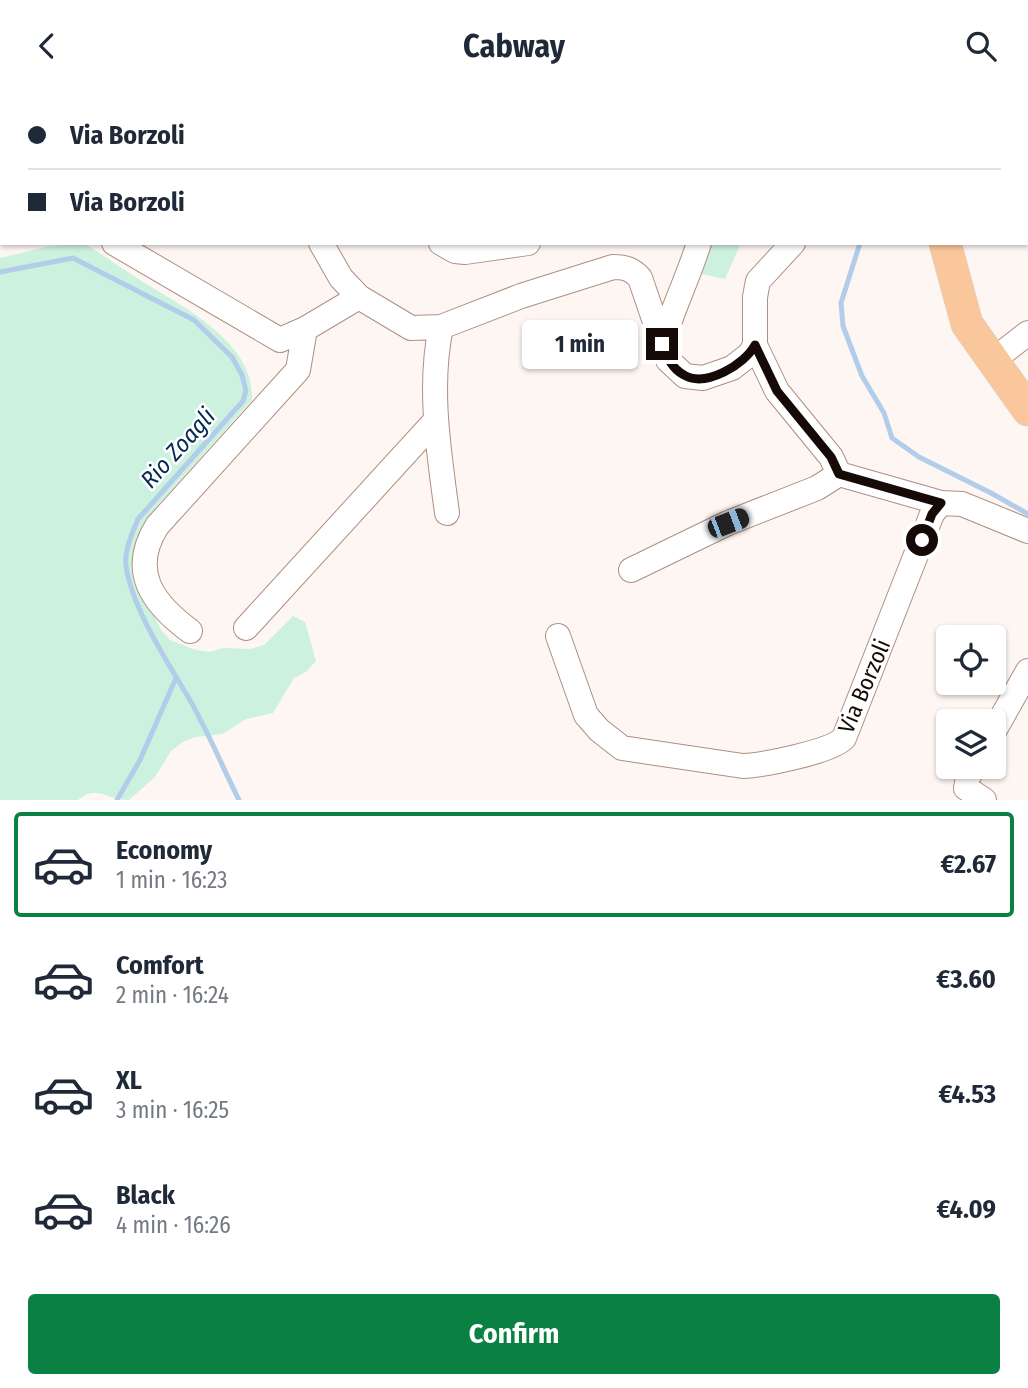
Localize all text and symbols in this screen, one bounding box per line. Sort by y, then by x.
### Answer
icon: back [28,27,66,65]
text: Cabway [463,27,565,65]
icon: search [962,27,1000,65]
text: Via Borzoli [70,120,185,151]
text: Via Borzoli [70,187,185,218]
callout: 1 min [522,320,638,369]
route end [646,328,678,360]
text: 1 min [555,330,605,358]
water label: Rio Zoagli [135,402,221,494]
car [705,506,752,540]
route start [906,524,938,556]
map controls [936,625,1006,779]
button: locate [936,625,1006,695]
street label: Via Borzoli [832,635,896,737]
button: layers [936,709,1006,779]
icon: car [32,833,95,896]
text: Economy [116,835,212,866]
text: €2.67 [940,849,996,880]
text: 1 min · 16:23 [116,866,227,894]
icon: car [32,948,95,1011]
text: Comfort [116,950,204,981]
text: €3.60 [936,964,996,995]
text: 2 min · 16:24 [116,981,229,1009]
icon: car [32,1063,95,1126]
text: XL [116,1065,142,1096]
text: €4.53 [938,1079,996,1110]
text: 3 min · 16:25 [116,1096,229,1124]
icon: car [32,1178,95,1241]
text: Black [116,1180,175,1211]
text: €4.09 [937,1194,996,1225]
text: 4 min · 16:26 [116,1211,231,1239]
button: Confirm [28,1294,1000,1374]

